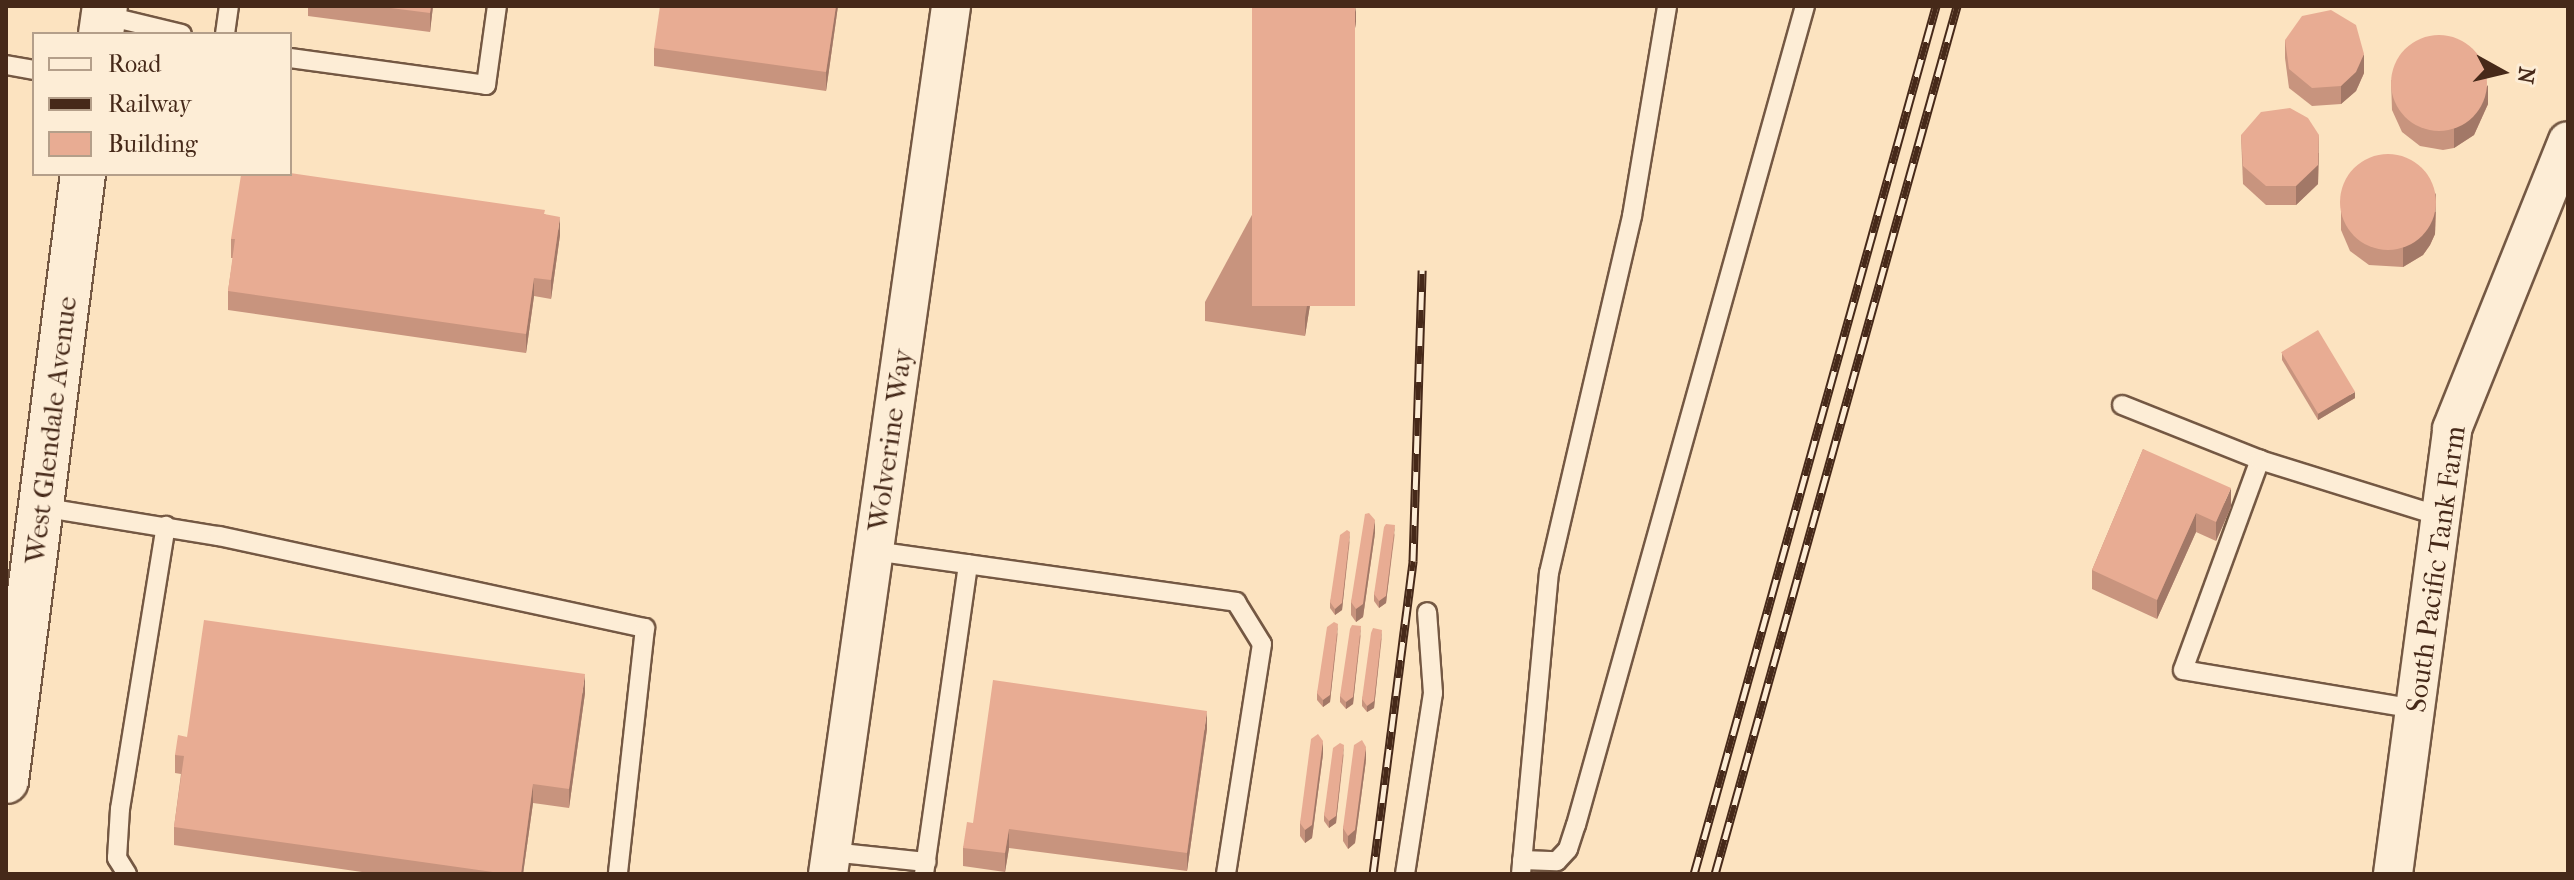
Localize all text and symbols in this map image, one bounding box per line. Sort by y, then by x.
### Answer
legend [32,32,292,176]
north arrow [2462,32,2542,112]
text: Road [108,50,161,78]
text: N [2512,65,2540,85]
text: Railway [108,90,191,118]
text: Building [108,130,198,158]
street label: West Glendale Avenue [18,294,84,566]
street label: Wolverine Way [861,347,919,533]
street label: South Pacific Tank Farm [2399,423,2473,715]

